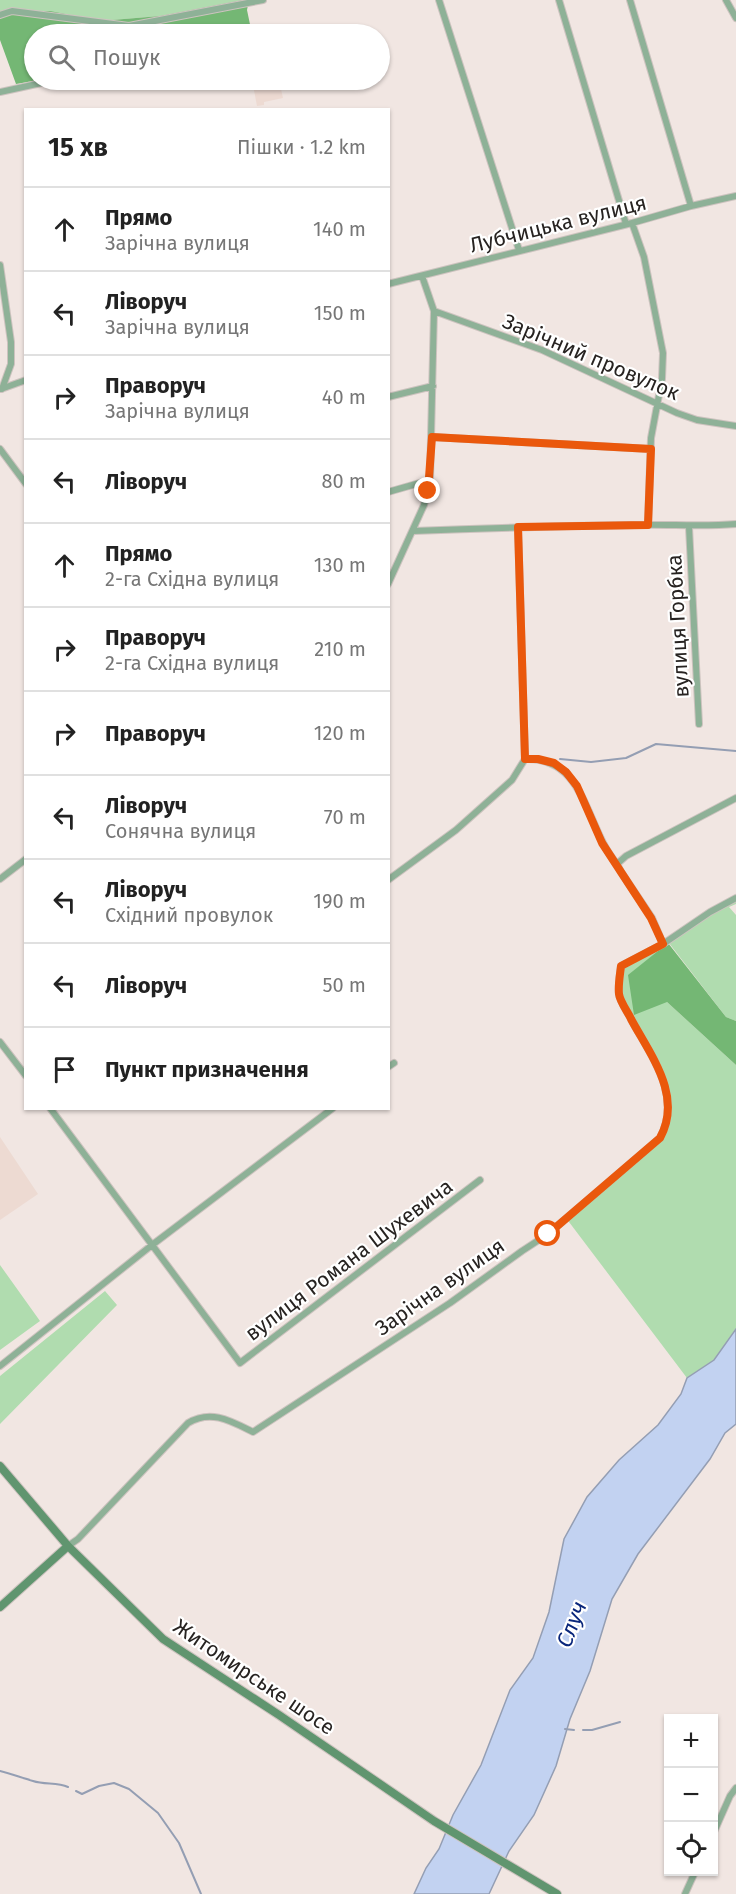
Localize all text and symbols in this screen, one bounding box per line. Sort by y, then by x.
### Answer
search box [24,24,390,90]
icon: search [45,41,78,74]
text: Пошук [93,44,160,71]
text: 15 хв [48,132,108,163]
text: Пішки · 1.2 km [237,135,366,159]
street label: Лубчицька вулиця [467,189,649,259]
text: Прямо [105,204,172,231]
icon: ahead [48,213,81,246]
text: 140 m [313,217,366,241]
text: Зарічна вулиця [105,231,250,255]
text: Ліворуч [105,288,187,315]
icon: left [48,297,81,330]
text: 150 m [314,301,366,325]
street label: Зарічний провулок [499,308,683,406]
text: Зарічна вулиця [105,315,250,339]
text: Праворуч [105,372,206,399]
icon: right [48,381,81,414]
text: 40 m [322,385,366,409]
text: Зарічна вулиця [105,399,250,423]
icon: left [48,465,81,498]
text: Ліворуч [105,468,187,495]
text: 80 m [321,469,366,493]
route end [414,477,440,503]
text: Прямо [105,540,172,567]
icon: ahead [48,549,81,582]
text: 130 m [314,553,366,577]
street label: вулиця Горбка [661,554,695,698]
text: 2-га Східна вулиця [105,567,279,591]
text: Праворуч [105,624,206,651]
icon: right [48,633,81,666]
text: 210 m [314,637,366,661]
text: 2-га Східна вулиця [105,651,279,675]
icon: right [48,717,81,750]
text: Праворуч [105,720,206,747]
text: 120 m [314,721,366,745]
text: Ліворуч [105,792,187,819]
icon: left [48,801,81,834]
text: 70 m [324,805,366,829]
text: Сонячна вулиця [105,819,256,843]
text: Ліворуч [105,876,187,903]
icon: left [48,885,81,918]
text: 190 m [313,889,366,913]
text: Східний провулок [105,903,273,927]
icon: left [48,969,81,1002]
text: Ліворуч [105,972,187,999]
text: 50 m [322,973,366,997]
icon: arrive [48,1053,81,1086]
text: Пункт призначення [105,1056,309,1083]
street label: вулиця Романа Шухевича [240,1173,458,1347]
route start [534,1220,560,1246]
street label: Зарічна вулиця [370,1233,510,1341]
water label: Случ [550,1597,593,1651]
street label: Житомирське шосе [168,1613,340,1741]
map controls [664,1714,718,1876]
button: + [664,1714,718,1768]
button: − [664,1768,718,1822]
button: locate [664,1822,718,1876]

